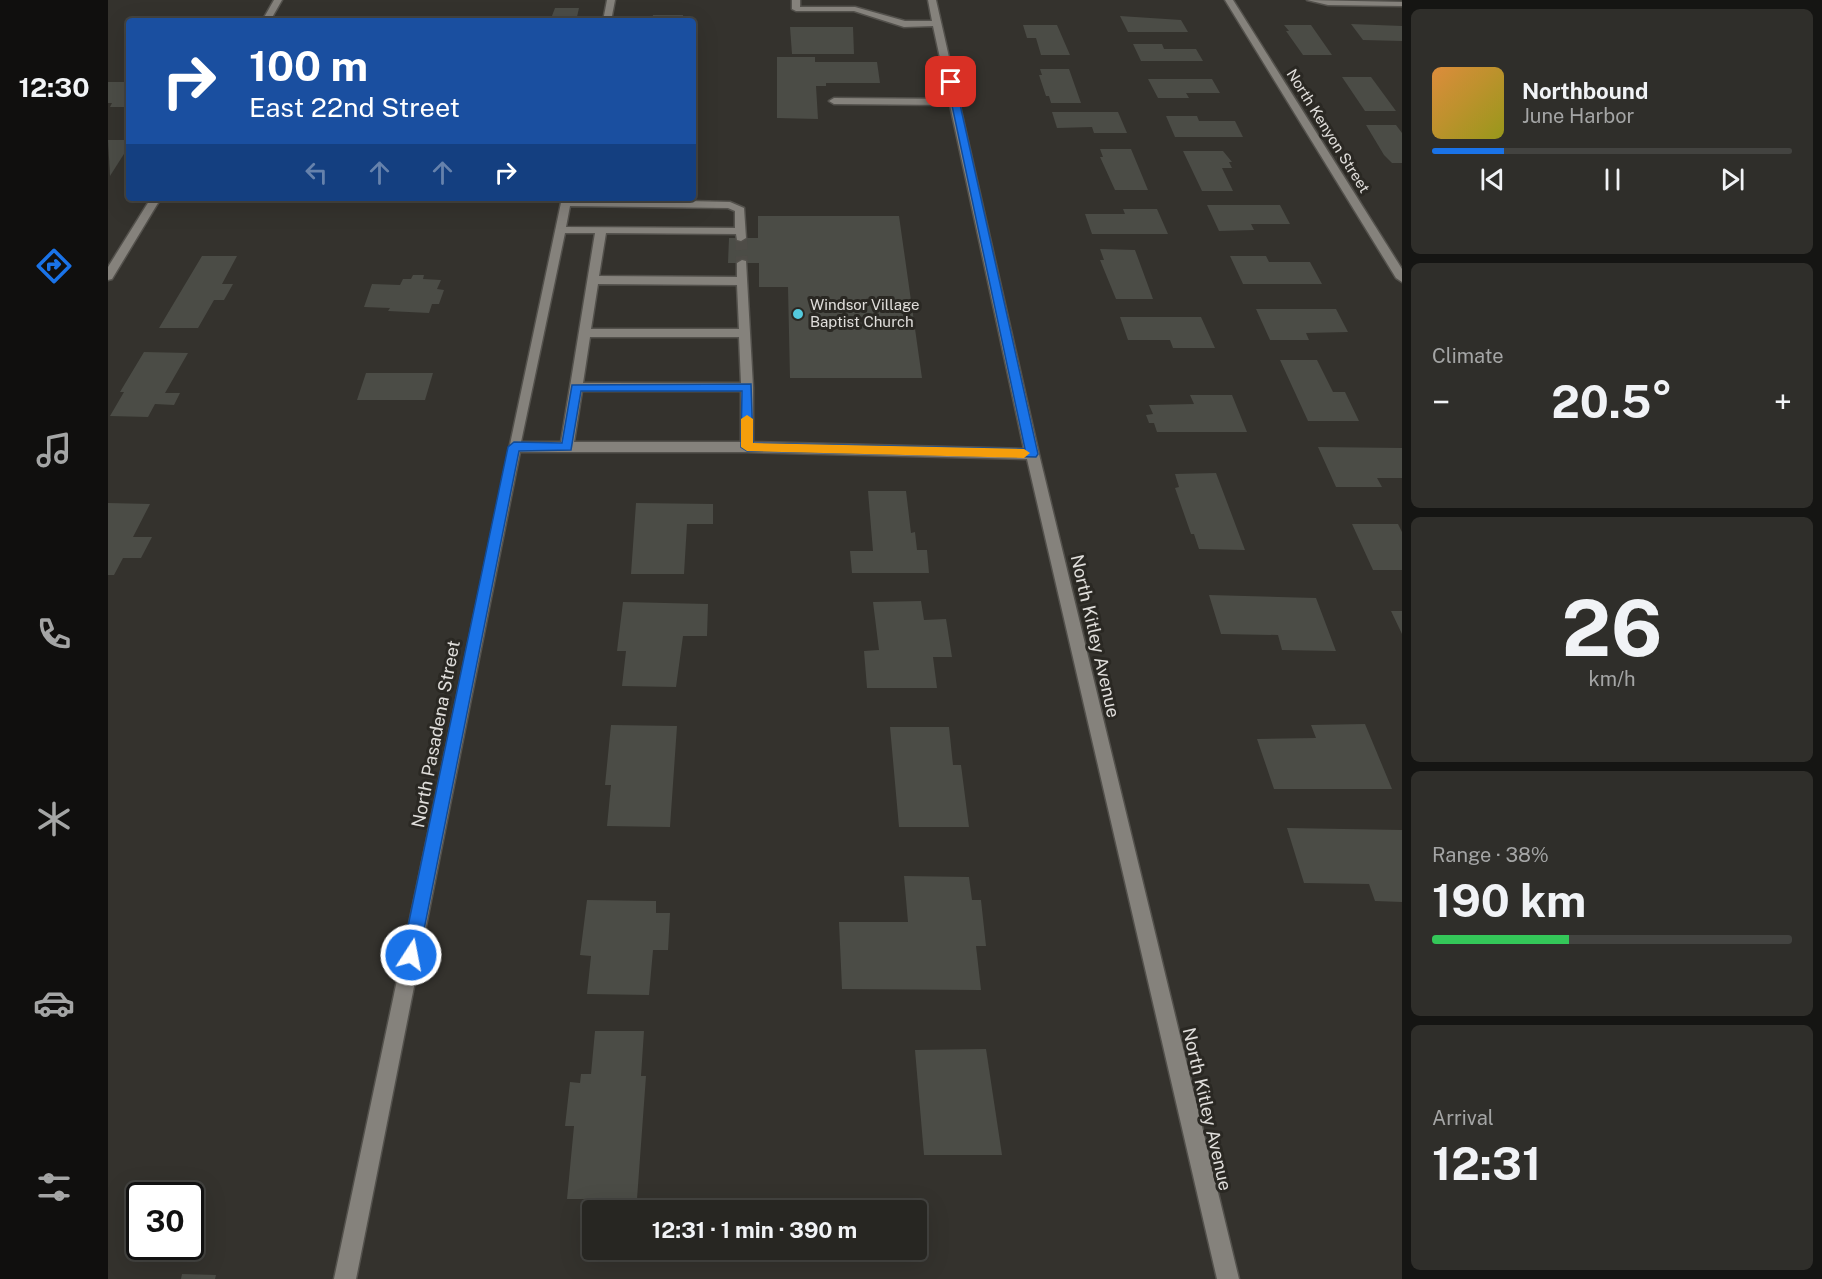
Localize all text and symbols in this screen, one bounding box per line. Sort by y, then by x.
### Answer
text: 100 m [249,41,368,90]
icon: right [150,42,228,120]
pin [925,56,976,107]
icon: arrive [934,65,967,98]
street label: North Kenyon Street [1283,66,1374,196]
text: 12:30 [18,71,90,103]
text: Northbound [1522,78,1648,104]
text: East 22nd Street [249,91,460,123]
text: June Harbor [1522,104,1634,128]
icon: left [300,156,333,189]
icon: ahead [363,156,396,189]
icon: ahead [426,156,459,189]
icon: right [489,156,522,189]
icon: previous [1476,163,1509,196]
icon: pause [1596,163,1629,196]
icon: next [1716,163,1749,196]
icon: directions [33,245,75,287]
place label: Windsor Village Baptist Church [810,296,920,330]
marker: Windsor Village Baptist Church [791,307,805,321]
text: Climate [1432,344,1504,368]
text: 20.5° [1551,375,1673,428]
text: − [1432,383,1450,421]
text: + [1774,383,1792,421]
icon: music [33,429,75,471]
street label: North Kitley Avenue [1067,552,1124,719]
text: 26 [1561,582,1663,674]
icon: phone [33,613,75,655]
street label: North Pasadena Street [407,638,464,829]
text: km/h [1588,667,1636,691]
icon: climate [33,798,75,840]
text: Range · 38% [1432,843,1549,867]
text: 190 km [1432,874,1586,927]
position arrow [379,923,443,987]
icon: car [33,982,75,1024]
street label: North Kitley Avenue [1179,1025,1236,1192]
text: Arrival [1432,1106,1494,1130]
text: 12:31 [1432,1137,1541,1190]
icon: filters [33,1166,75,1208]
speed limit sign: 30 [126,1182,204,1260]
text: 12:31 · 1 min · 390 m [652,1217,857,1243]

